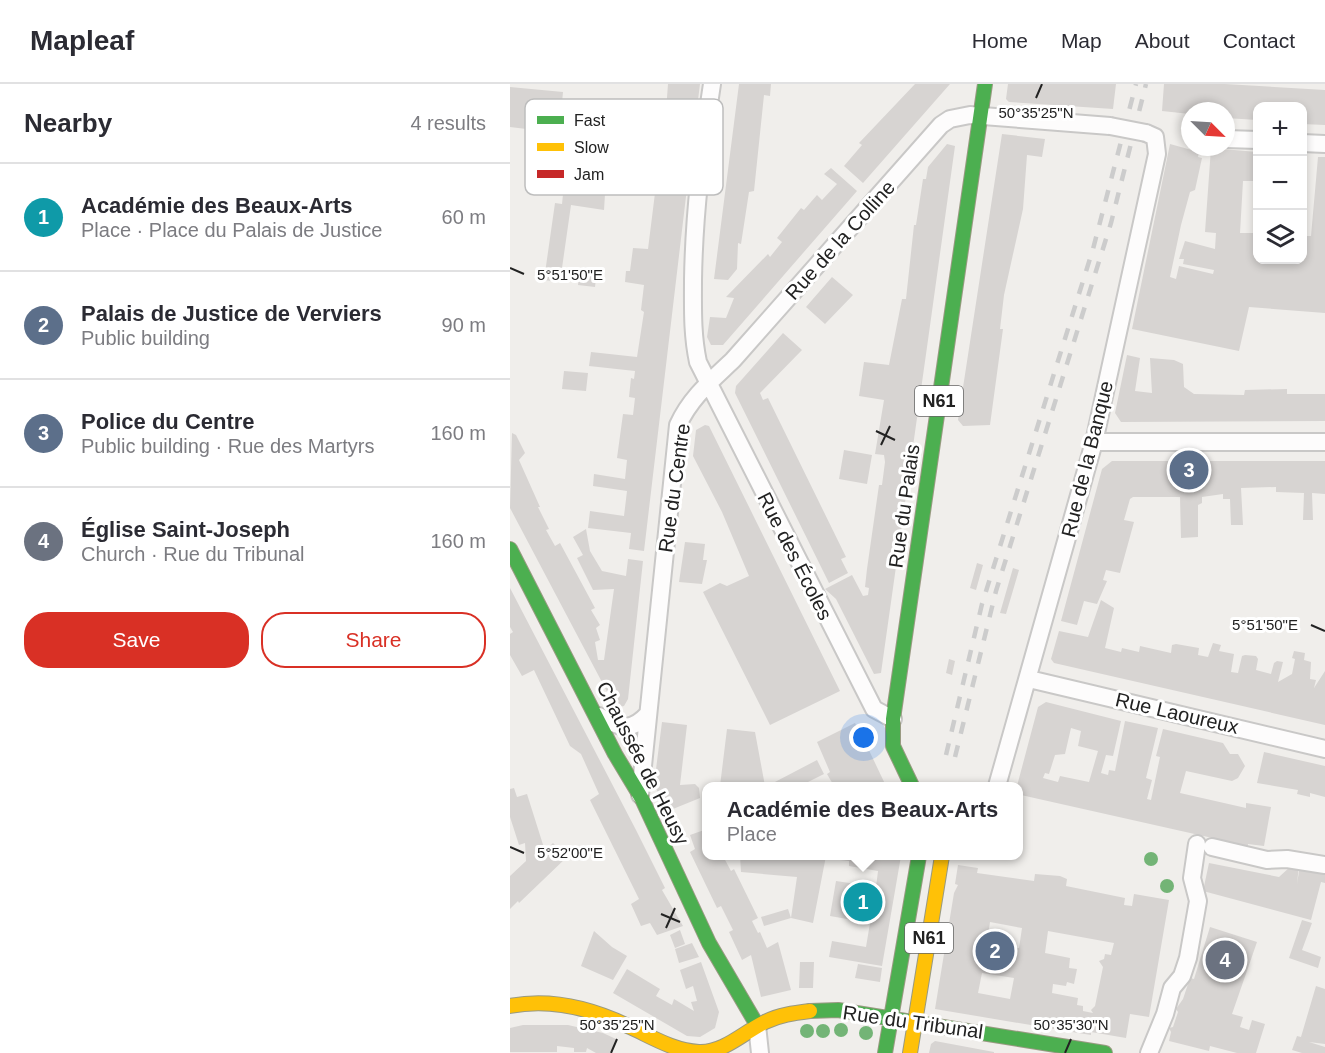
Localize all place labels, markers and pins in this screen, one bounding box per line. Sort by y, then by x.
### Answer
pin: 3 [1170,448,1208,492]
pin: 1 [844,880,882,924]
pin: 2 [976,928,1014,974]
pin: 4 [1206,938,1244,982]

